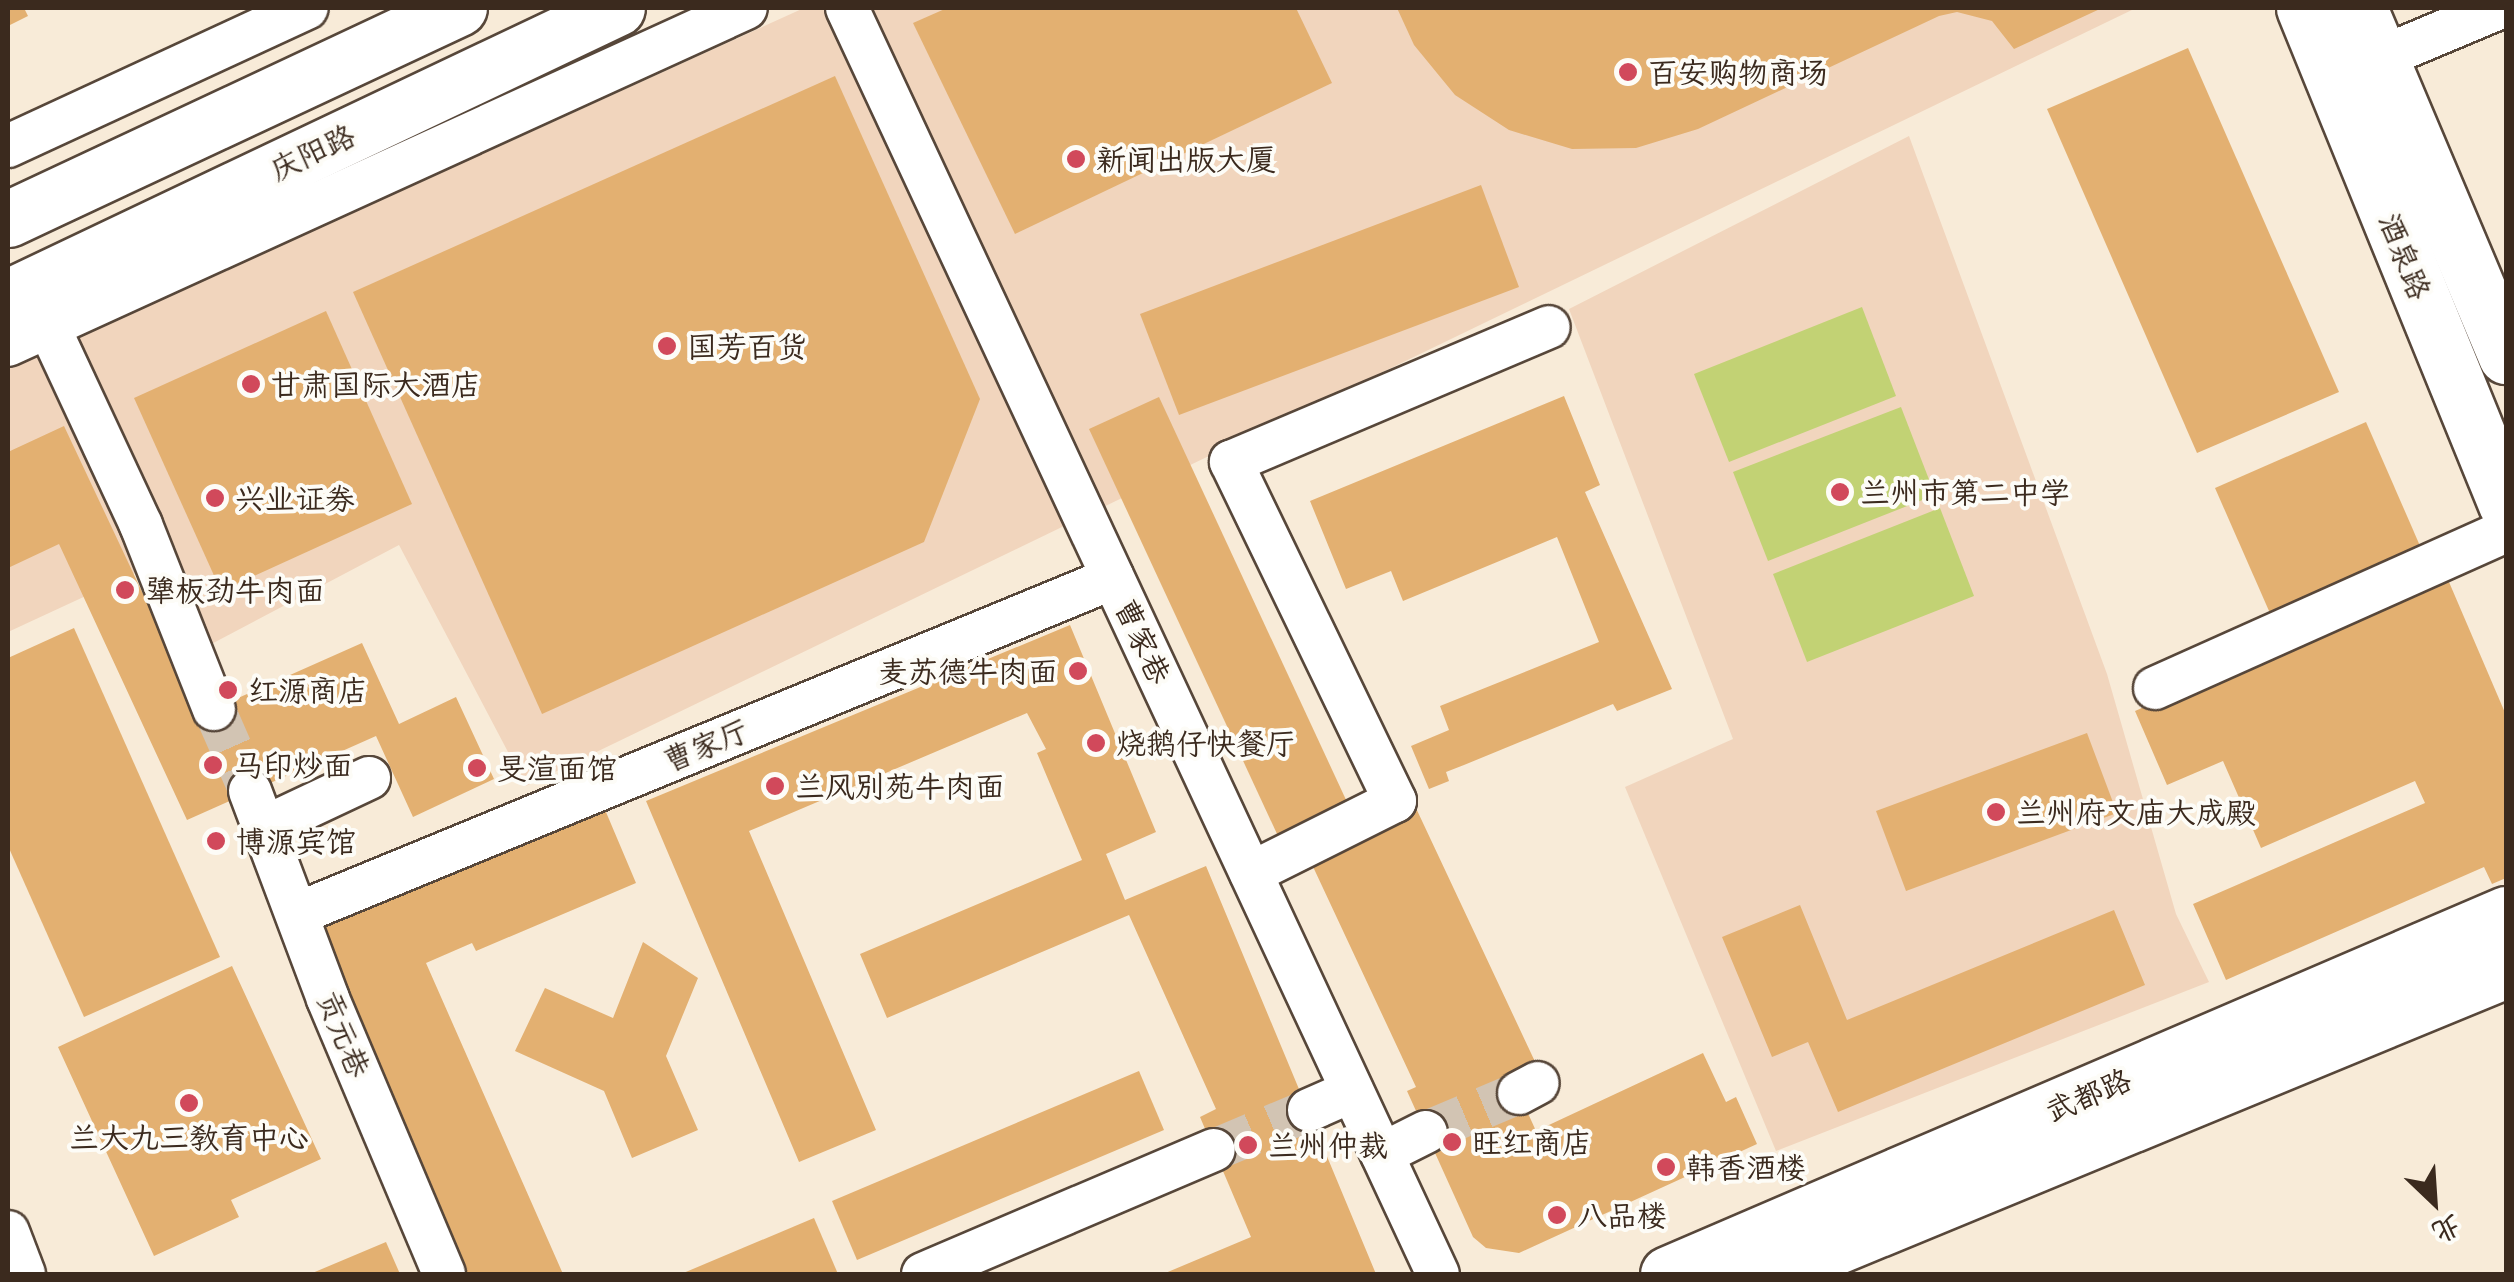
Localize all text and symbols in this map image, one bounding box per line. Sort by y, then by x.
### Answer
place label: 百安购物商场 [1648,54,1828,90]
marker: 百安购物商场 [1617,61,1639,83]
street label: 庆阳路 [264,117,360,187]
place label: 新闻出版大厦 [1096,141,1276,177]
marker: 新闻出版大厦 [1065,148,1087,170]
street label: 酒泉路 [2371,208,2439,304]
place label: 国芳百货 [687,328,807,364]
marker: 国芳百货 [656,335,678,357]
place label: 甘肃国际大酒店 [271,366,481,402]
marker: 甘肃国际大酒店 [240,373,262,395]
place label: 兰州市第二中学 [1860,474,2070,510]
place label: 兴业证券 [235,480,355,516]
marker: 兰州市第二中学 [1829,481,1851,503]
marker: 兴业证券 [204,487,226,509]
place label: 犟板劲牛肉面 [145,572,325,608]
marker: 犟板劲牛肉面 [114,579,136,601]
street label: 曹家巷 [1108,593,1178,689]
place label: 麦苏德牛肉面 [878,653,1058,689]
marker: 麦苏德牛肉面 [1067,660,1089,682]
place label: 红源商店 [248,672,368,708]
marker: 红源商店 [217,679,239,701]
street label: 曹家厅 [658,711,754,779]
place label: 烧鹅仔快餐厅 [1116,725,1296,761]
marker: 烧鹅仔快餐厅 [1085,732,1107,754]
place label: 马印炒面 [233,747,353,783]
place label: 旻渲面馆 [497,750,617,786]
marker: 马印炒面 [202,754,224,776]
marker: 旻渲面馆 [466,757,488,779]
place label: 兰风别苑牛肉面 [795,768,1005,804]
marker: 兰风别苑牛肉面 [764,775,786,797]
place label: 兰州府文庙大成殿 [2016,794,2256,830]
marker: 兰州府文庙大成殿 [1985,801,2007,823]
place label: 博源宾馆 [236,823,356,859]
marker: 博源宾馆 [205,830,227,852]
street label: 贡元巷 [310,986,378,1082]
street label: 武都路 [2040,1061,2136,1129]
marker: 兰大九三教育中心 [178,1092,200,1114]
place label: 兰大九三教育中心 [69,1119,309,1155]
place label: 旺红商店 [1472,1124,1592,1160]
place label: 兰州仲裁 [1268,1127,1388,1163]
marker: 旺红商店 [1441,1131,1463,1153]
marker: 兰州仲裁 [1237,1134,1259,1156]
place label: 韩香酒楼 [1686,1149,1806,1185]
north arrow [2384,1152,2484,1252]
marker: 韩香酒楼 [1655,1156,1677,1178]
place label: 八品楼 [1577,1197,1667,1233]
marker: 八品楼 [1546,1204,1568,1226]
text: 北 [2426,1207,2467,1251]

